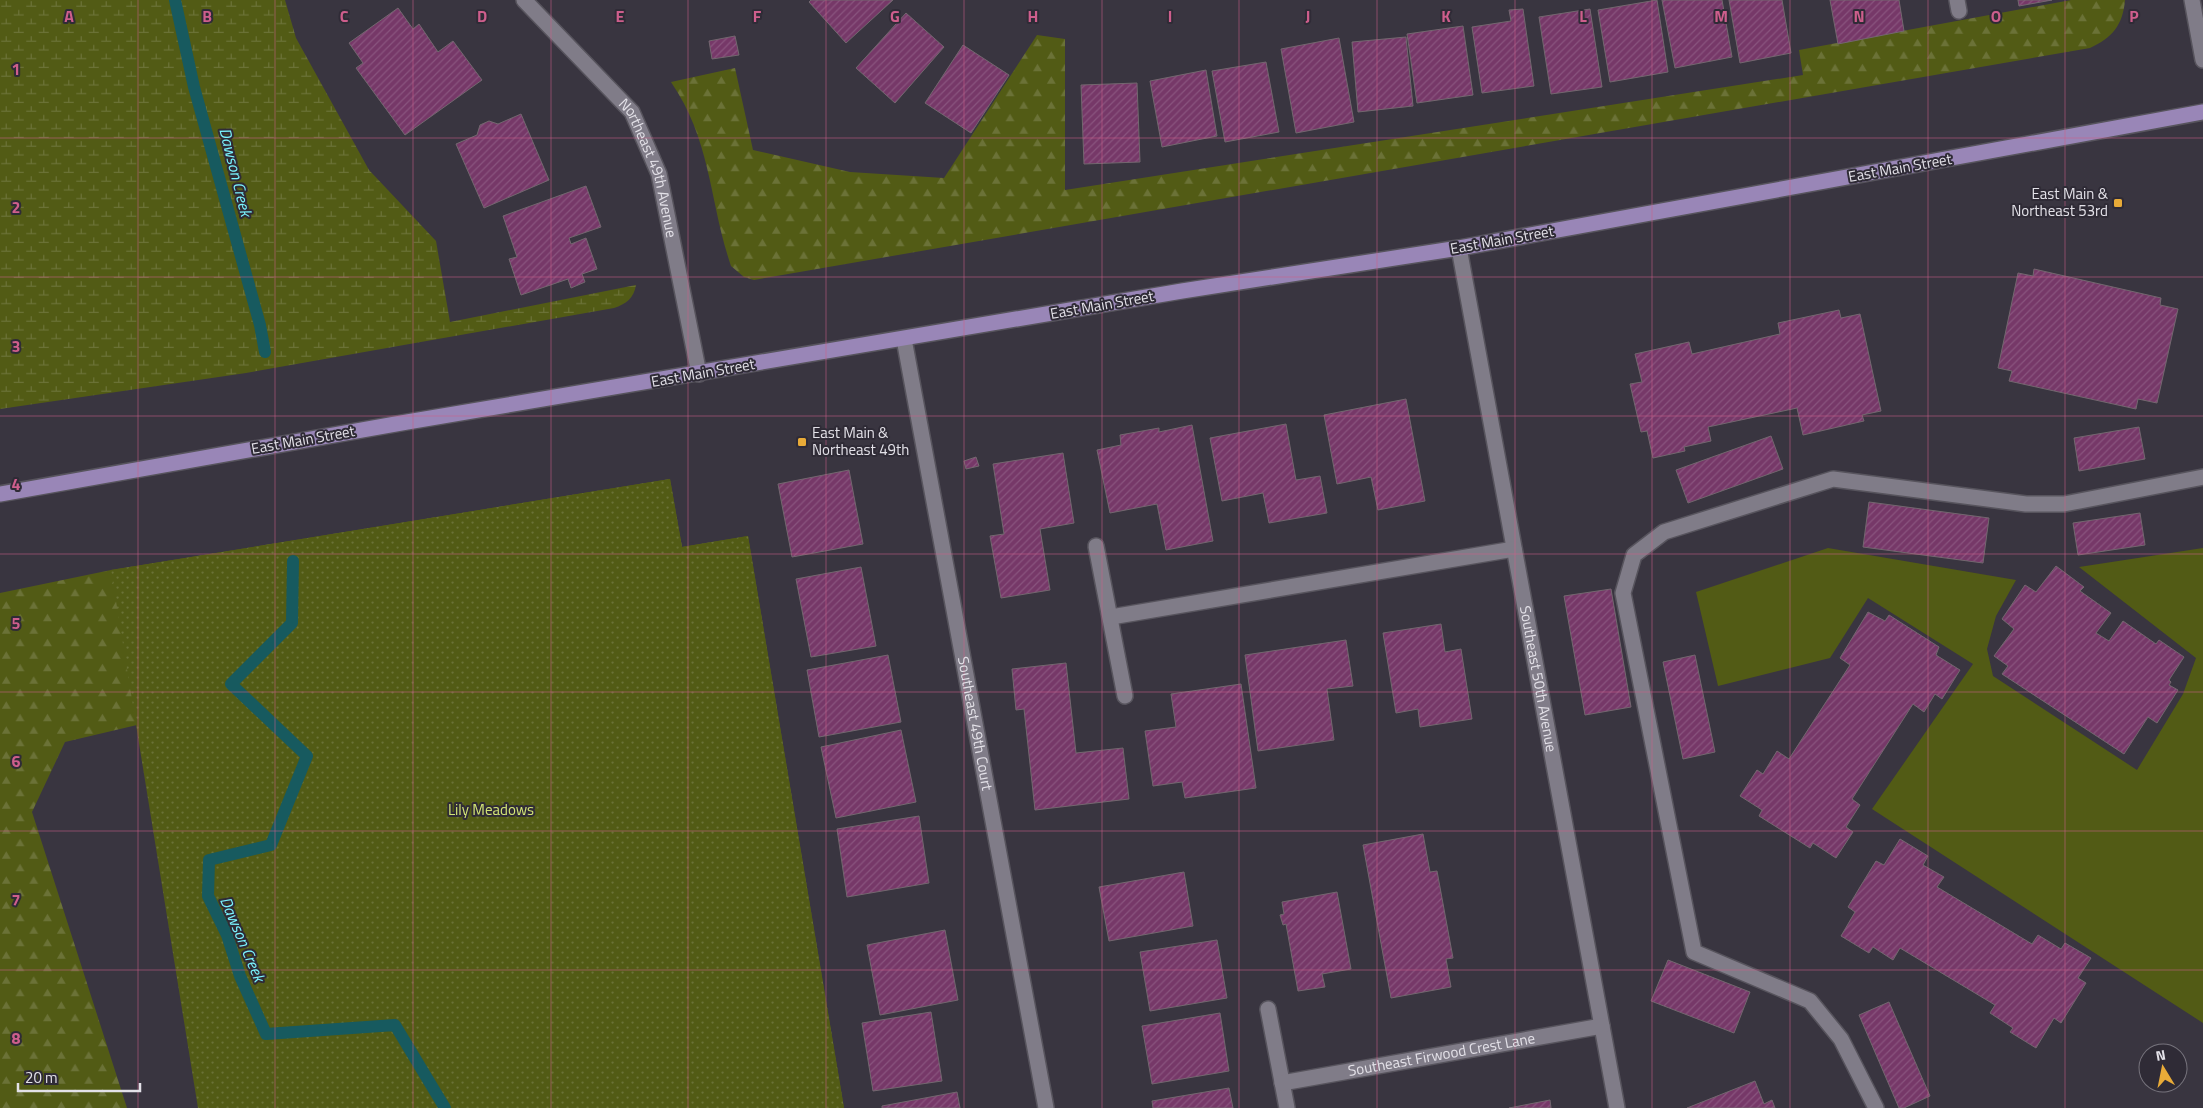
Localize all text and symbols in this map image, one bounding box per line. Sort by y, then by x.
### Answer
text: A [64,4,74,28]
text: B [202,4,212,28]
text: C [340,4,349,28]
text: D [477,4,487,28]
text: E [616,4,625,28]
text: F [753,4,762,28]
text: G [890,4,900,28]
text: H [1028,4,1038,28]
text: I [1168,4,1172,28]
text: J [1306,4,1310,28]
text: K [1441,4,1451,28]
text: L [1579,4,1587,28]
text: M [1714,4,1728,28]
text: N [1853,4,1865,28]
text: O [1991,4,2001,28]
text: P [2129,4,2139,28]
text: 1 [12,57,20,81]
street label: Northeast 49th Avenue [613,93,683,239]
water label: Dawson Creek [213,125,259,221]
street label: East Main Street [1846,147,1954,188]
place label: East Main & Northeast 53rd [2011,182,2109,222]
text: 2 [12,195,20,219]
marker: East Main & Northeast 53rd [2112,197,2124,209]
street label: East Main Street [1448,219,1556,260]
street label: East Main Street [1048,284,1156,325]
text: 3 [12,334,20,358]
street label: East Main Street [649,352,757,393]
street label: East Main Street [249,419,357,460]
place label: East Main & Northeast 49th [812,421,909,461]
marker: East Main & Northeast 49th [796,436,808,448]
text: 4 [12,472,21,496]
street label: Southeast 50th Avenue [1514,604,1563,754]
text: 5 [12,611,21,635]
street label: Southeast 49th Court [952,655,999,793]
text: 6 [12,749,21,773]
park label: Lily Meadows [448,798,534,821]
text: 7 [12,888,20,912]
water label: Dawson Creek [214,893,272,987]
text: 8 [12,1026,21,1050]
street label: Southeast Firwood Crest Lane [1346,1026,1537,1082]
north arrow [2138,1043,2188,1093]
text: N [2154,1044,2167,1066]
scale bar [18,1060,140,1092]
text: 20 m [25,1066,58,1089]

